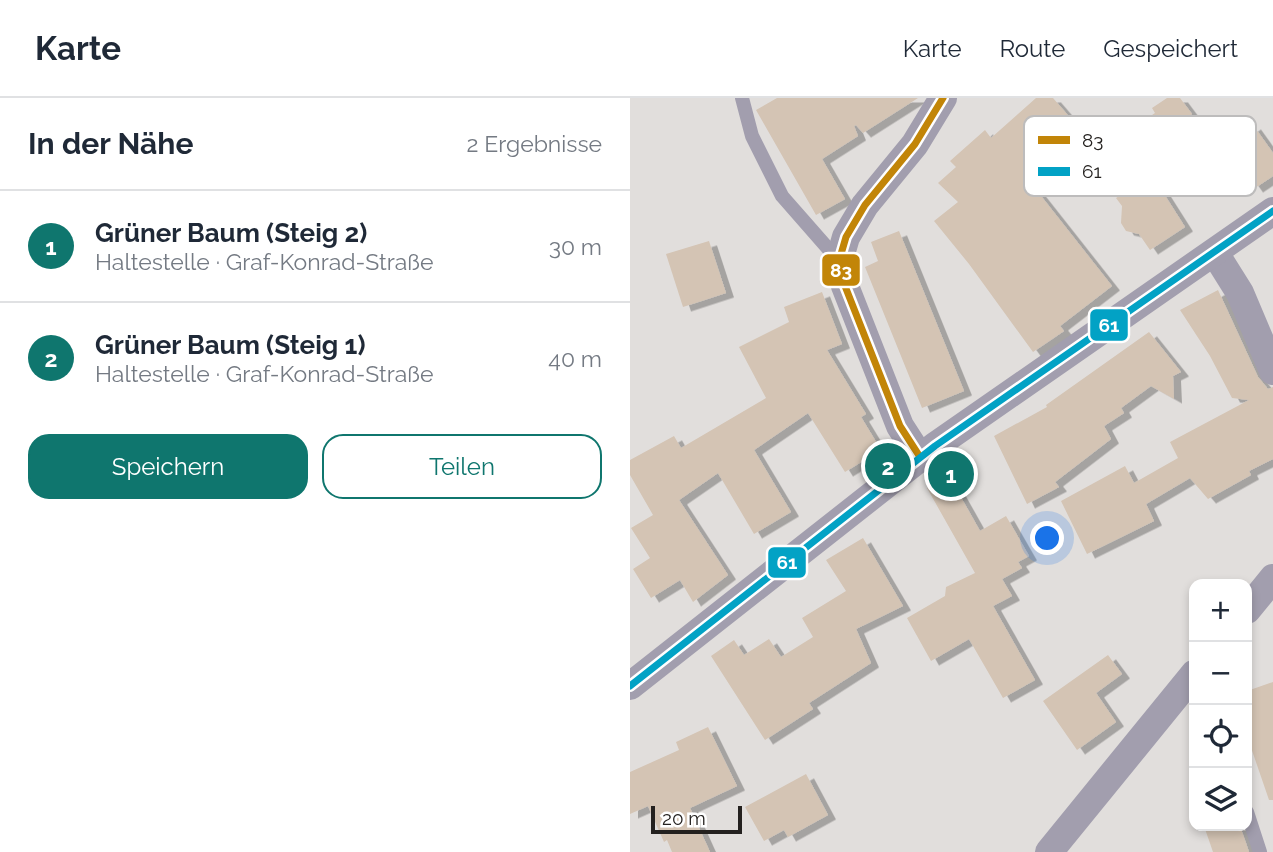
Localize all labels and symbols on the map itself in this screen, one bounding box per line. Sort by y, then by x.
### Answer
legend [1024,116,1256,196]
text: 83 [1082,129,1103,151]
text: 61 [1082,160,1102,182]
line badge: 83 [821,253,861,287]
text: 83 [830,259,852,281]
line badge: 61 [1089,308,1129,342]
text: 61 [1099,314,1119,336]
pin: 2 [865,440,911,492]
pin: 1 [928,448,974,500]
your location [1030,521,1064,555]
line badge: 61 [767,546,807,579]
text: 61 [777,551,797,573]
scale bar [651,803,742,835]

